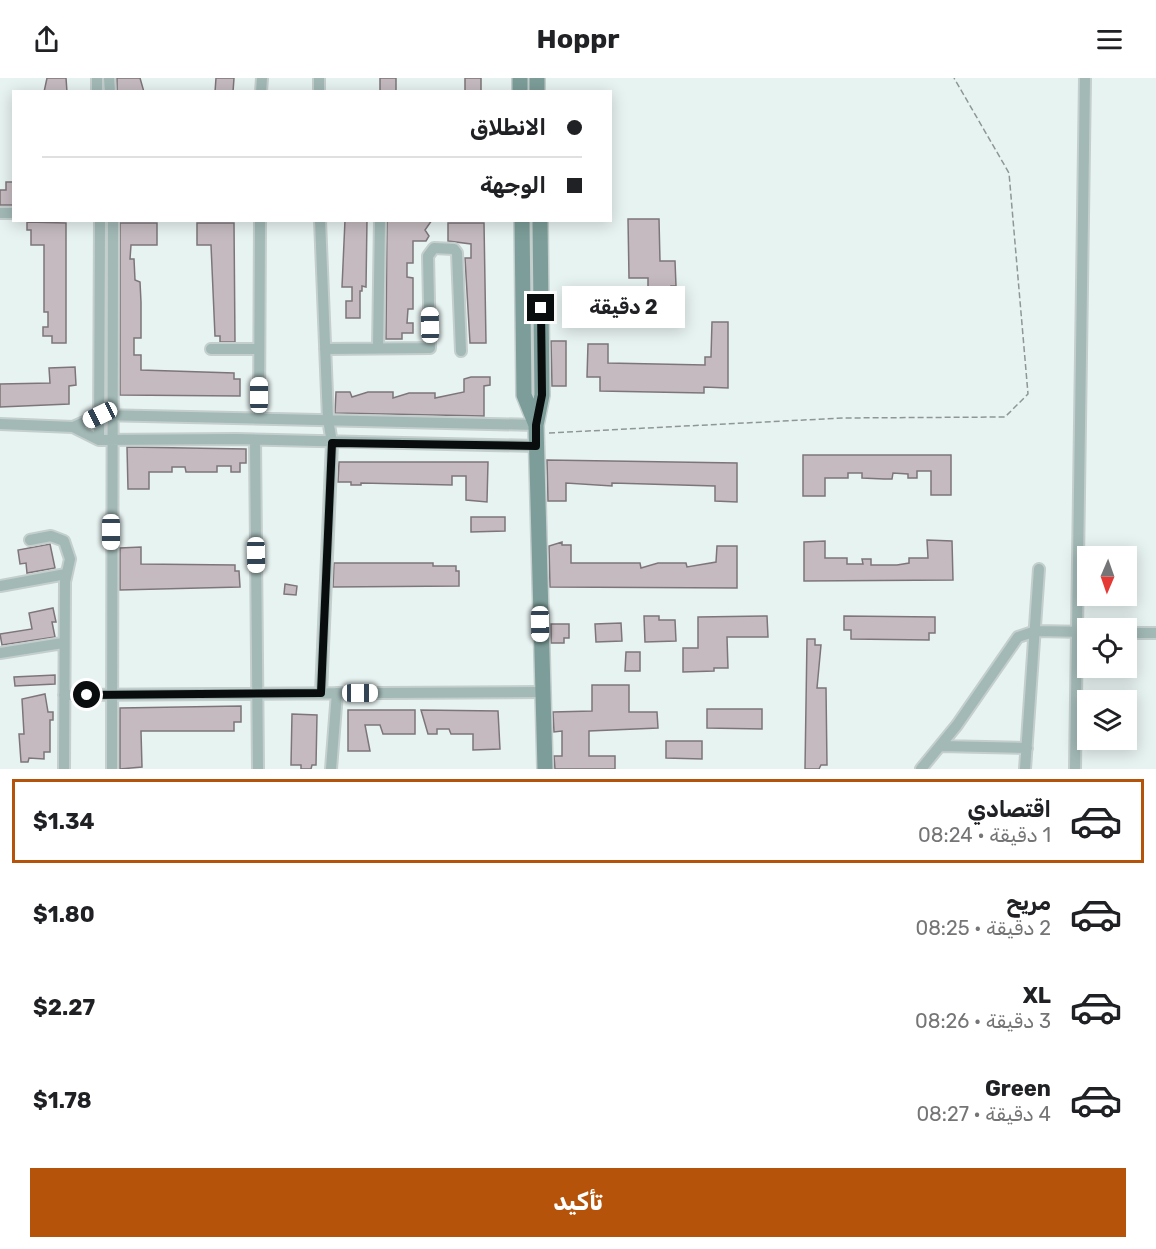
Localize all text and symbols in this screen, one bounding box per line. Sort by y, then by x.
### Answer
icon: share [30,23,63,56]
text: Hoppr [537,23,619,55]
icon: menu [1093,23,1126,56]
text: الانطلاق [470,114,546,141]
text: الوجهة [480,172,546,199]
callout: 2 دقيقة [562,287,685,329]
route end [527,294,554,321]
text: 2 دقيقة [589,295,658,319]
car [421,307,439,343]
car [250,377,268,413]
car [80,399,120,431]
car [102,514,120,550]
car [247,537,265,573]
north arrow [1077,546,1137,606]
map controls [1077,546,1137,750]
car [531,606,549,642]
button: locate [1077,618,1137,678]
route start [73,681,100,708]
car [342,684,378,702]
button: layers [1077,690,1137,750]
icon: car [1069,794,1123,848]
text: اقتصادي [968,796,1051,823]
text: $1.34 [33,808,94,835]
text: 1 دقيقة · 08:24 [918,823,1051,847]
icon: car [1069,887,1123,941]
text: مريح [1006,889,1051,916]
text: $1.80 [33,901,95,928]
text: 2 دقيقة · 08:25 [915,916,1051,940]
icon: car [1069,980,1123,1034]
text: XL [1023,982,1051,1009]
text: $2.27 [33,994,95,1021]
text: 3 دقيقة · 08:26 [915,1009,1051,1033]
icon: car [1069,1073,1123,1127]
text: Green [985,1075,1051,1102]
text: $1.78 [33,1087,92,1114]
text: 4 دقيقة · 08:27 [916,1102,1051,1126]
button: تأكيد [30,1168,1126,1237]

